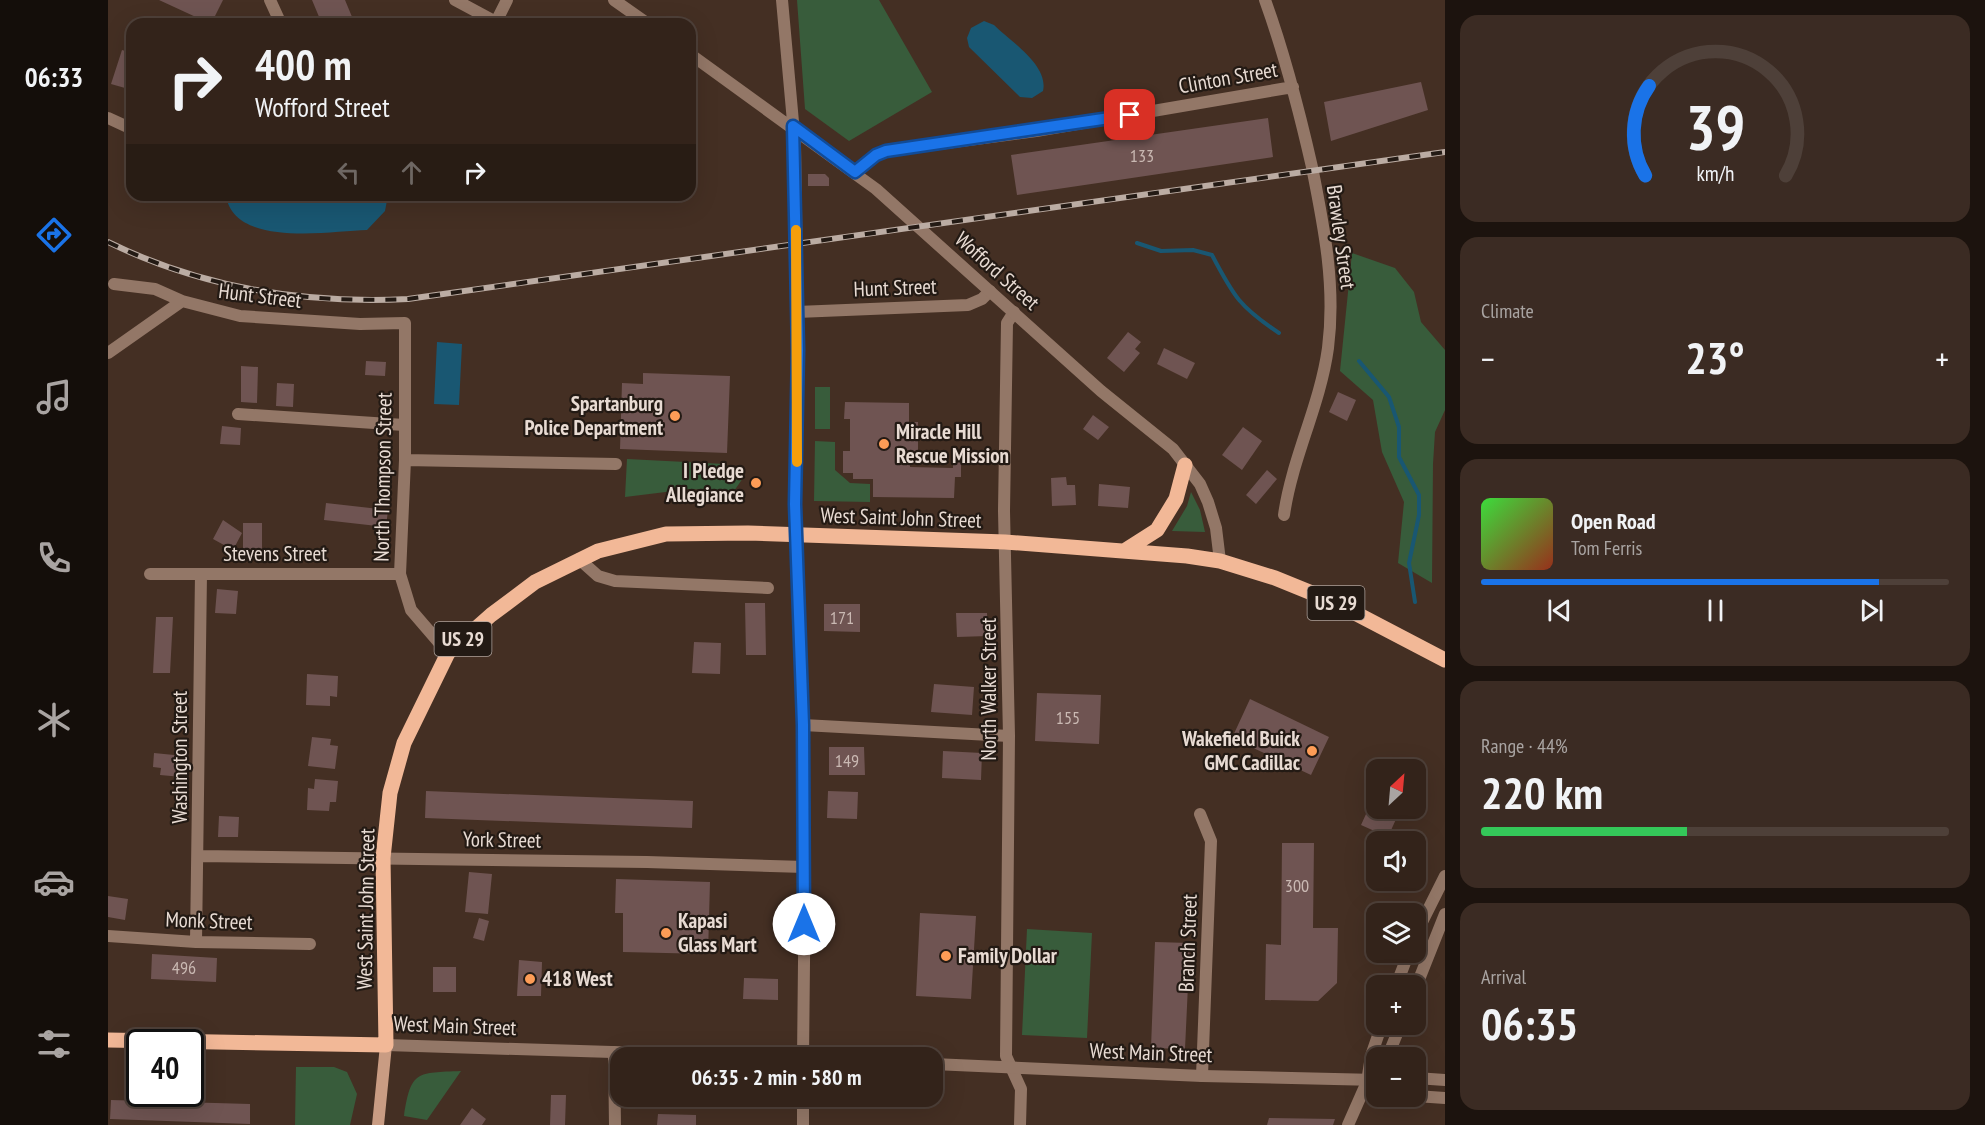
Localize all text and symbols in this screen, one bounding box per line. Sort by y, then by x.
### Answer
text: 400 m [255,37,352,92]
icon: right [156,42,234,120]
street label: Clinton Street [1176,55,1280,99]
text: 06:33 [25,60,83,94]
text: 39 [1685,86,1745,167]
pin [1104,89,1155,140]
text: Wofford Street [255,90,390,124]
icon: arrive [1113,98,1146,131]
house number: 133 [1130,144,1154,167]
icon: left [332,156,365,189]
icon: ahead [395,156,428,189]
icon: right [458,156,491,189]
text: km/h [1696,159,1734,187]
street label: Brawley Street [1321,183,1362,291]
icon: directions [33,214,75,256]
street label: Wofford Street [949,226,1045,316]
street label: Hunt Street [853,273,937,302]
street label: Hunt Street [217,277,303,314]
text: Climate [1481,298,1534,324]
text: 23° [1685,328,1745,386]
text: − [1481,337,1495,380]
text: + [1935,337,1949,380]
icon: music [33,376,75,418]
place label: Spartanburg Police Department [525,390,663,441]
street label: North Thompson Street [368,392,397,562]
marker: Spartanburg Police Department [668,409,682,423]
place label: Miracle Hill Rescue Mission [896,418,1009,469]
marker: Miracle Hill Rescue Mission [877,437,891,451]
place label: I Pledge Allegiance [665,457,744,508]
marker: I Pledge Allegiance [749,476,763,490]
street label: West Saint John Street [820,501,982,534]
text: Open Road [1571,507,1656,535]
text: Tom Ferris [1571,535,1642,561]
icon: phone [33,537,75,579]
street label: Stevens Street [223,540,327,567]
road number: US 29 [1308,586,1364,620]
icon: previous [1543,594,1576,627]
icon: pause [1699,594,1732,627]
icon: next [1855,594,1888,627]
house number: 171 [830,606,854,629]
street label: North Walker Street [975,617,1002,760]
road number: US 29 [434,622,492,656]
street label: Washington Street [166,690,193,823]
icon: climate [33,699,75,741]
house number: 155 [1056,706,1080,729]
place label: Wakefield Buick GMC Cadillac [1181,725,1301,776]
text: Range · 44% [1481,733,1568,759]
marker: Wakefield Buick GMC Cadillac [1305,744,1319,758]
house number: 149 [835,749,859,772]
north arrow [1366,759,1426,819]
map controls [1366,759,1426,1107]
text: 220 km [1481,763,1603,821]
street label: York Street [463,825,542,854]
street label: West Saint John Street [351,828,380,990]
button: sound [1366,831,1426,891]
icon: car [33,861,75,903]
house number: 300 [1285,874,1309,897]
position arrow [772,892,836,956]
street label: Branch Street [1172,893,1203,992]
button: layers [1366,903,1426,963]
street label: Monk Street [165,905,253,936]
place label: Kapasi Glass Mart [678,907,757,958]
marker: Kapasi Glass Mart [659,926,673,940]
place label: Family Dollar [958,942,1058,969]
marker: Family Dollar [939,949,953,963]
house number: 496 [172,956,196,979]
text: Arrival [1481,964,1526,990]
place label: 418 West [542,965,613,992]
marker: 418 West [523,972,537,986]
button: + [1366,975,1426,1035]
text: 06:35 [1481,994,1578,1052]
street label: West Main Street [393,1010,517,1041]
icon: filters [33,1023,75,1065]
speed limit sign: 40 [126,1029,204,1107]
street label: West Main Street [1089,1037,1213,1068]
button: − [1366,1047,1426,1107]
text: 06:35 · 2 min · 580 m [691,1063,862,1091]

